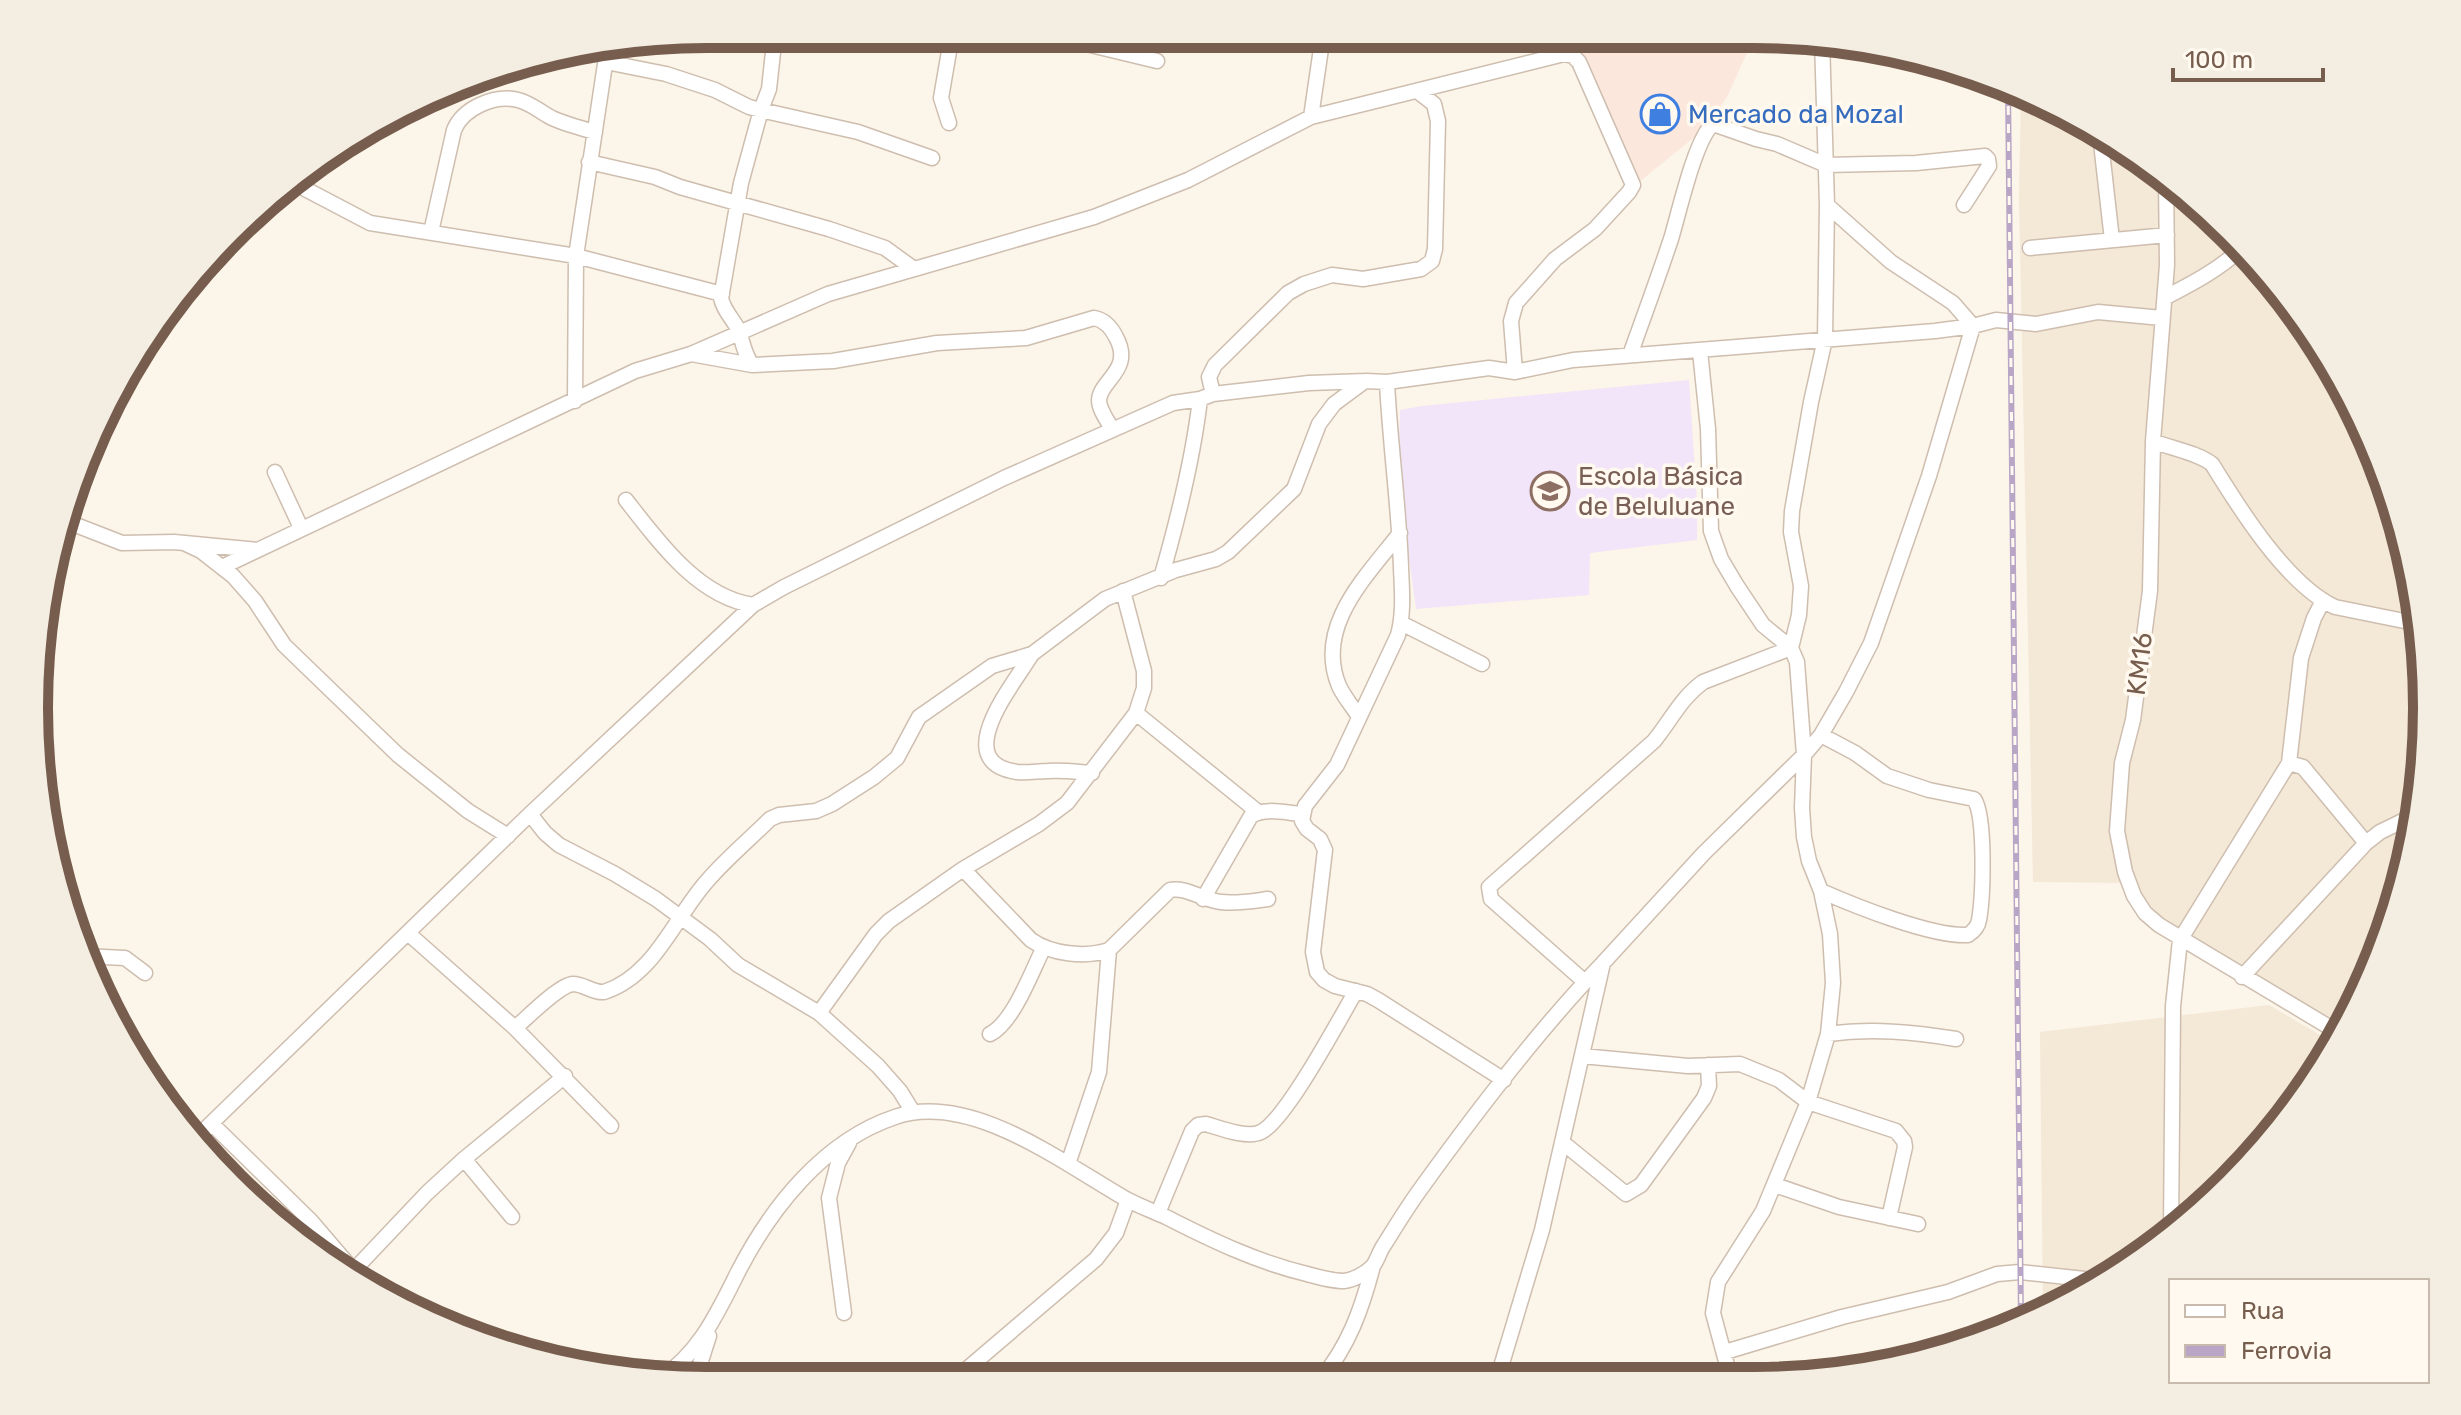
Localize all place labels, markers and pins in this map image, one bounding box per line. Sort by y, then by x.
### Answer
shop icon: Mercado da Mozal [1639,93,1681,135]
place label: Mercado da Mozal [1688,99,1904,130]
place label: Escola Básica de Beluluane [1578,461,1743,522]
school or university icon: Escola Básica de Beluluane [1529,470,1571,512]

